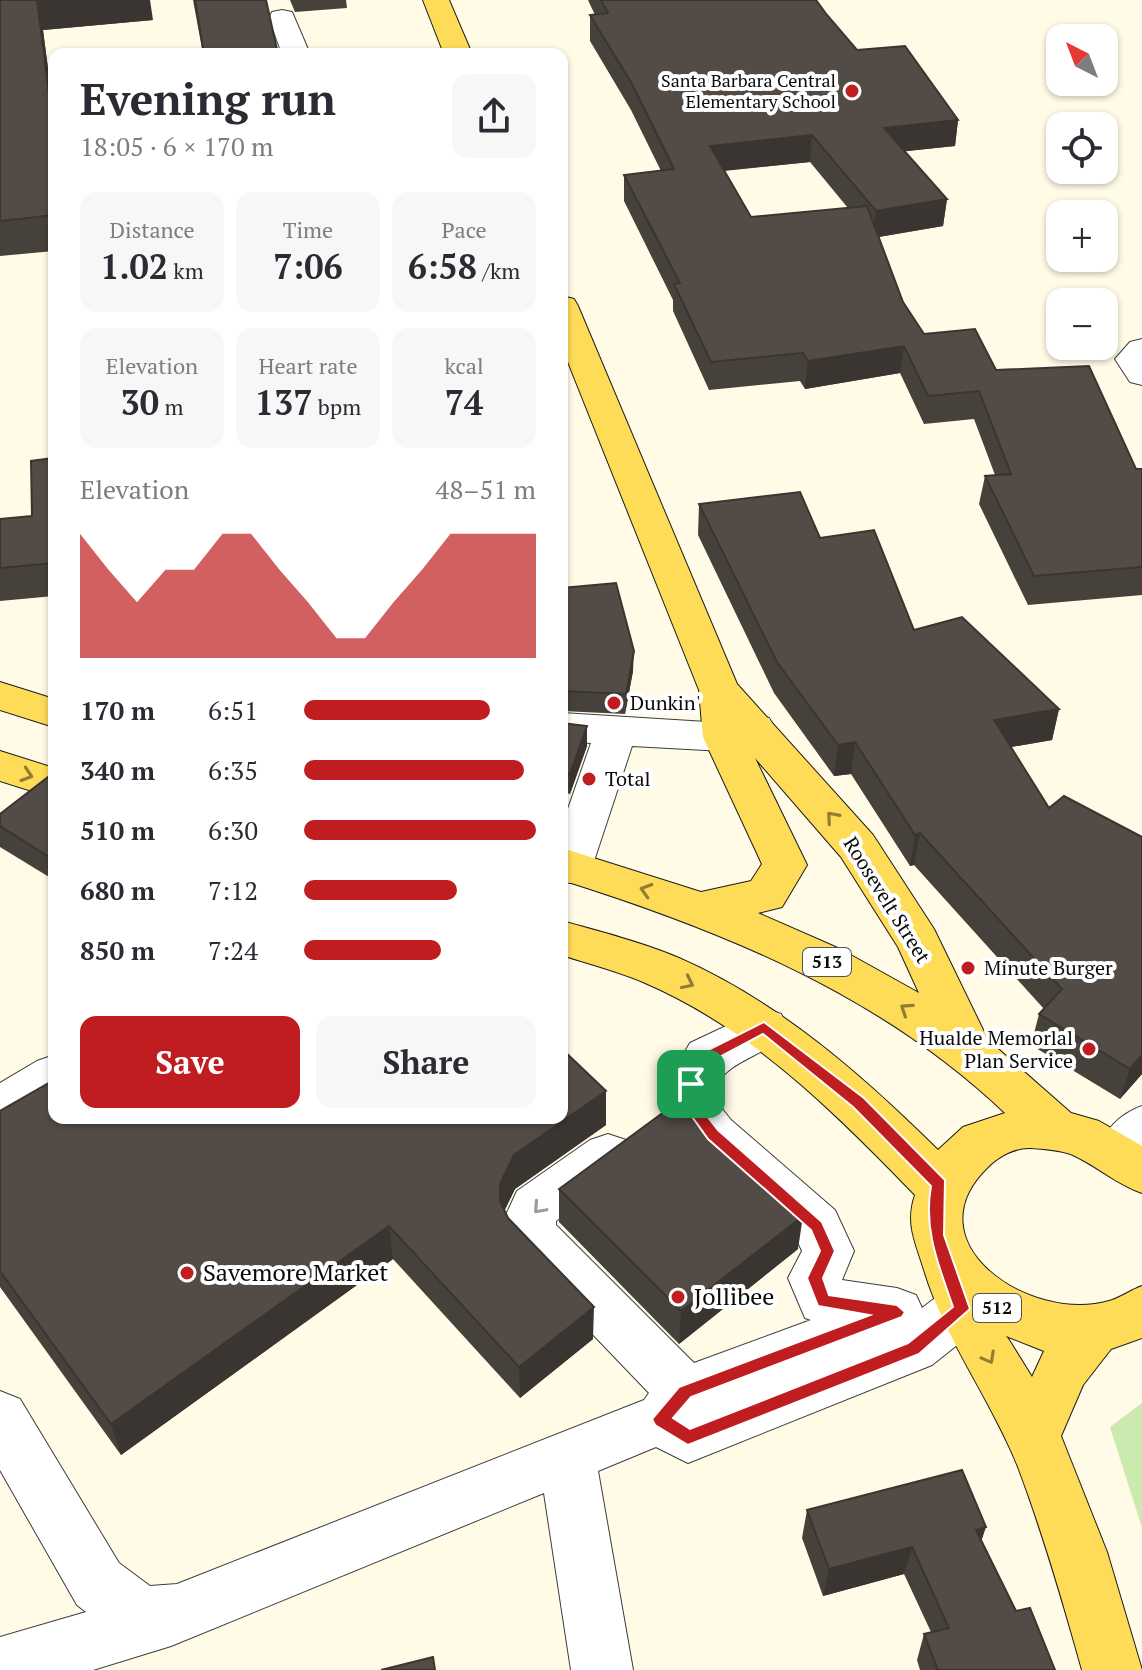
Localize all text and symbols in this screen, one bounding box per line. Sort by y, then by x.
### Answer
north arrow [1046,24,1118,96]
map controls [1046,24,1118,360]
place label: Santa Barbara Central Elementary School [661,68,836,113]
text: Evening run [80,69,336,128]
button: share [452,74,536,158]
marker: Santa Barbara Central Elementary School [843,82,861,100]
button: locate [1046,112,1118,184]
text: 18:05 · 6 × 170 m [80,129,274,163]
button: + [1046,200,1118,272]
text: Distance [110,215,195,244]
text: Time [283,215,333,244]
text: Pace [441,215,487,244]
text: 1.02 [100,244,168,289]
text: 7:06 [273,244,343,289]
text: 6:58 [408,244,477,289]
text: km [168,256,204,285]
text: /km [477,256,520,285]
button: − [1046,288,1118,360]
text: Elevation [106,351,198,380]
text: Heart rate [259,351,357,380]
text: kcal [444,351,484,380]
text: 30 [121,380,159,425]
text: 137 [255,380,312,425]
text: 74 [445,380,483,425]
text: m [159,392,183,421]
text: bpm [312,392,361,421]
text: Elevation [80,472,189,506]
text: 48–51 m [436,472,536,506]
place label: Dunkin' [630,689,700,716]
text: 170 m [80,693,155,727]
text: 6:51 [208,693,258,727]
marker: Dunkin' [605,694,623,712]
text: 340 m [80,753,155,787]
text: 6:35 [208,753,258,787]
place label: Total [605,765,651,792]
one-way arrow [20,766,33,782]
marker: Total [580,770,598,788]
one-way arrow [827,812,841,827]
text: 510 m [80,813,155,847]
text: 6:30 [208,813,258,847]
street label: Roosevelt Street [838,831,937,969]
text: 680 m [80,873,155,907]
text: 7:12 [208,873,258,907]
one-way arrow [639,883,653,899]
text: 850 m [80,933,155,967]
text: 7:24 [208,933,258,967]
road number: 513 [803,948,851,976]
place label: Minute Burger [984,954,1113,981]
marker: Minute Burger [959,959,977,977]
one-way arrow [679,973,694,989]
one-way arrow [901,1004,915,1019]
button: Save [80,1016,300,1108]
button: Share [316,1016,536,1108]
place label: Hualde Memorlal Plan Service [919,1024,1073,1074]
marker: Hualde Memorlal Plan Service [1080,1040,1098,1058]
pin [657,1050,725,1118]
icon: arrive [669,1062,713,1106]
one-way arrow [534,1199,548,1213]
place label: Savemore Market [203,1256,388,1288]
marker: Savemore Market [178,1264,196,1282]
place label: Jollibee [694,1280,774,1312]
marker: Jollibee [669,1288,687,1306]
road number: 512 [973,1294,1021,1322]
one-way arrow [979,1349,995,1364]

